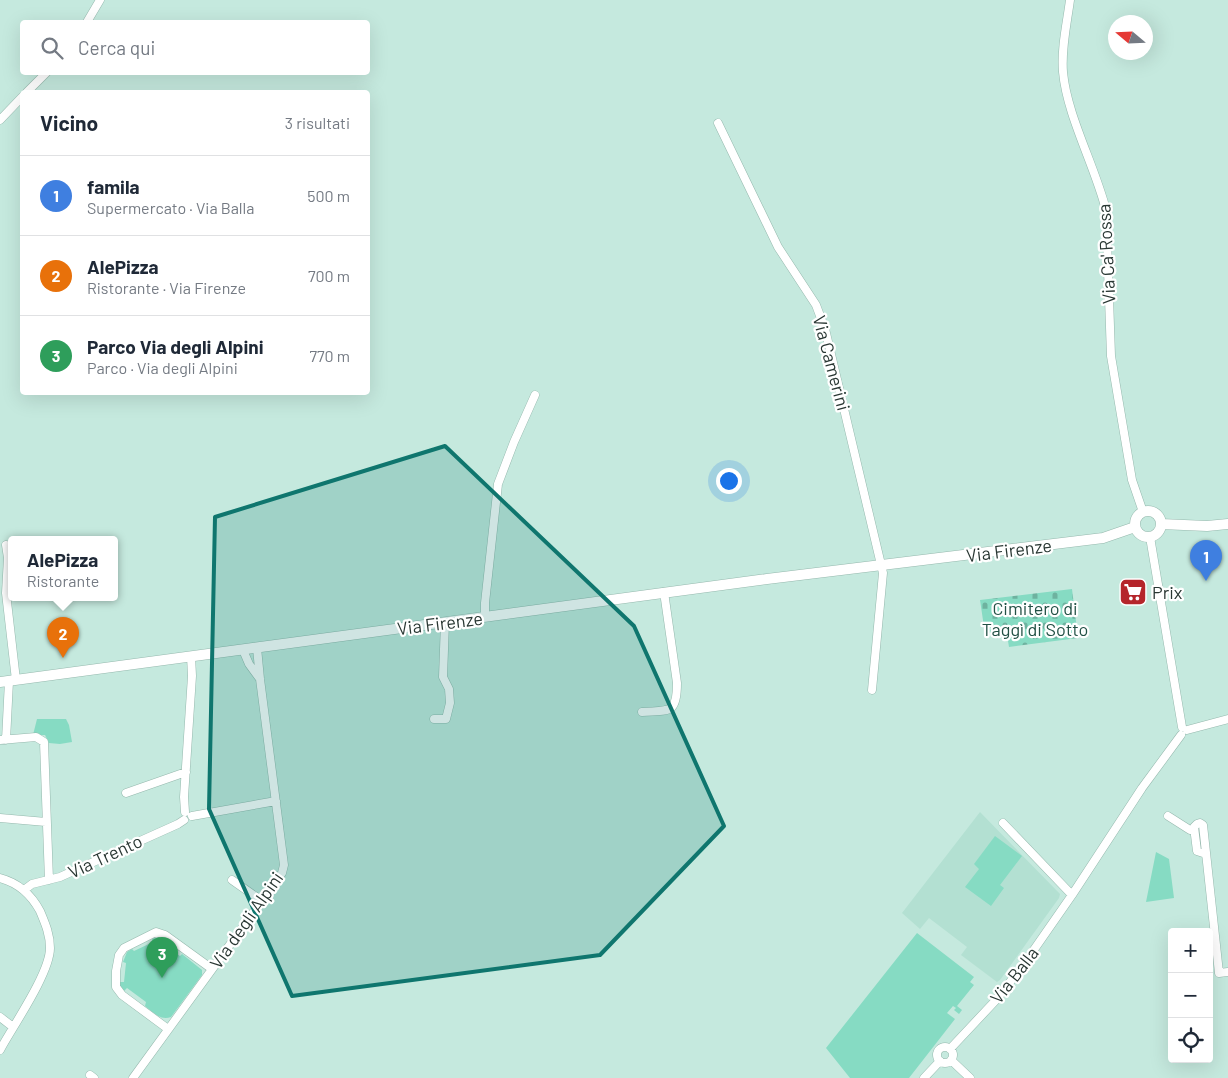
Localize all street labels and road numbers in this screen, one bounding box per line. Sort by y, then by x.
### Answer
street label: Via Ca' Rossa [1092,203,1120,305]
street label: Via Camerini [809,313,855,413]
street label: Via Firenze [965,534,1053,566]
street label: Via Firenze [396,607,484,639]
street label: Via Trento [64,829,146,883]
street label: Via degli Alpini [205,867,287,973]
street label: Via Balla [985,942,1043,1008]

